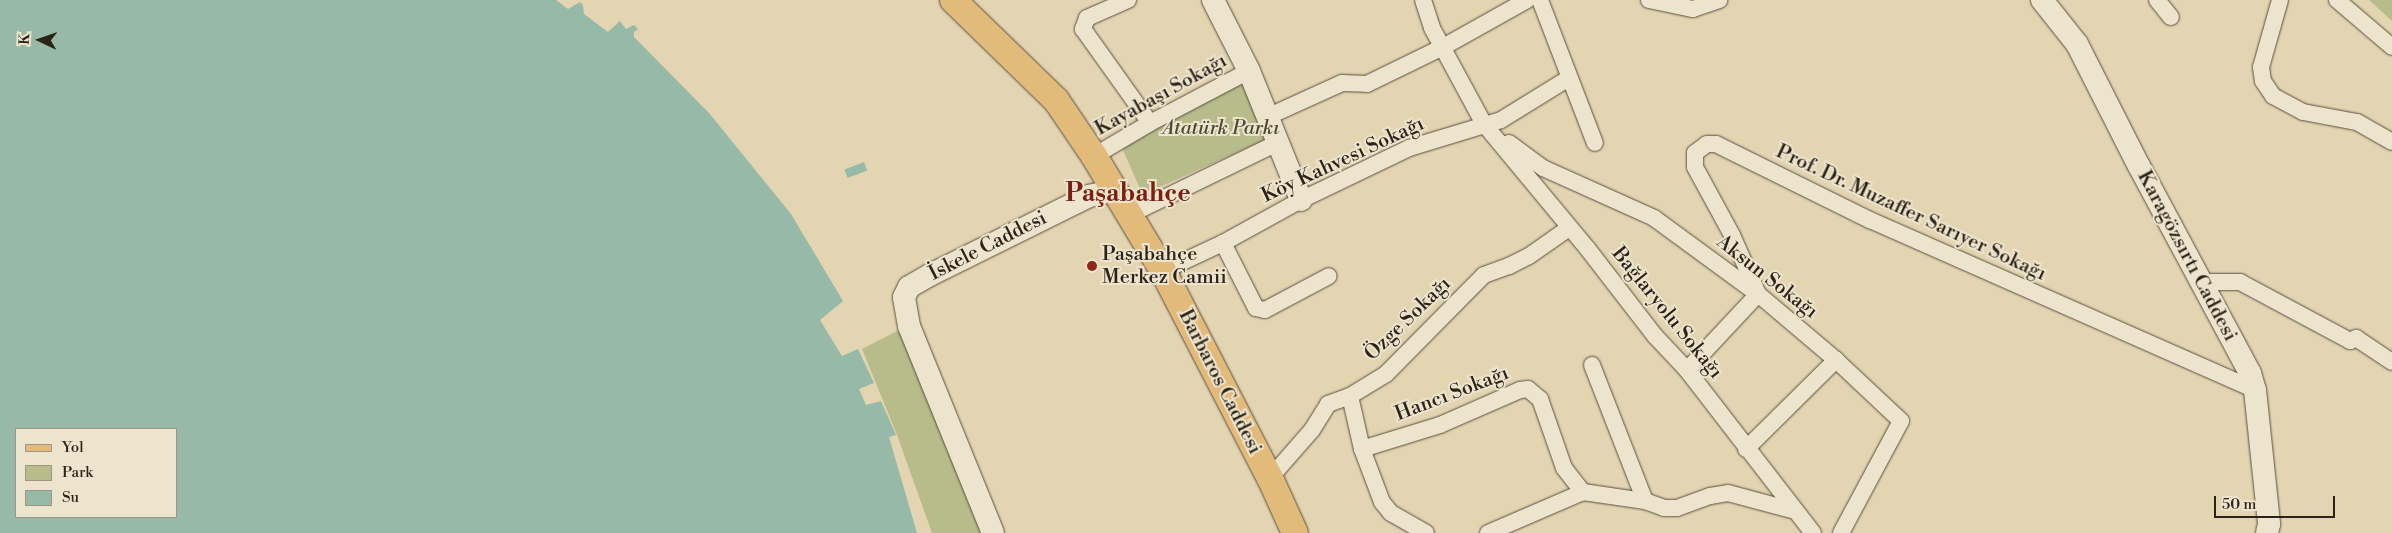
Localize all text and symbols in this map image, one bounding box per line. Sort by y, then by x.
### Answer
north arrow [15,15,65,65]
text: K [16,33,34,45]
street label: Kayabaşı Sokağı [1091,49,1231,141]
street label: Köy Kahvesi Sokağı [1258,112,1428,208]
park label: Atatürk Parkı [1163,116,1279,140]
street label: Prof. Dr. Muzaffer Sarıyer Sokağı [1772,140,2050,286]
street label: Karagözsırtı Caddesi [2132,167,2242,345]
district label: Paşabahçe [1065,179,1191,209]
street label: İskele Caddesi [925,206,1051,286]
street label: Aksun Sokağı [1712,230,1822,324]
street label: Bağlaryolu Sokağı [1606,242,1728,384]
place label: Paşabahçe Merkez Camii [1102,243,1227,290]
marker: Paşabahçe Merkez Camii [1086,260,1098,272]
street label: Özge Sokağı [1360,272,1456,366]
street label: Barbaros Caddesi [1173,306,1267,458]
street label: Hancı Sokağı [1392,361,1512,427]
legend [15,428,178,518]
text: Yol [62,438,84,457]
text: Park [62,463,93,482]
scale bar [2217,486,2338,518]
text: Su [62,488,79,507]
text: 50 m [2222,495,2256,514]

